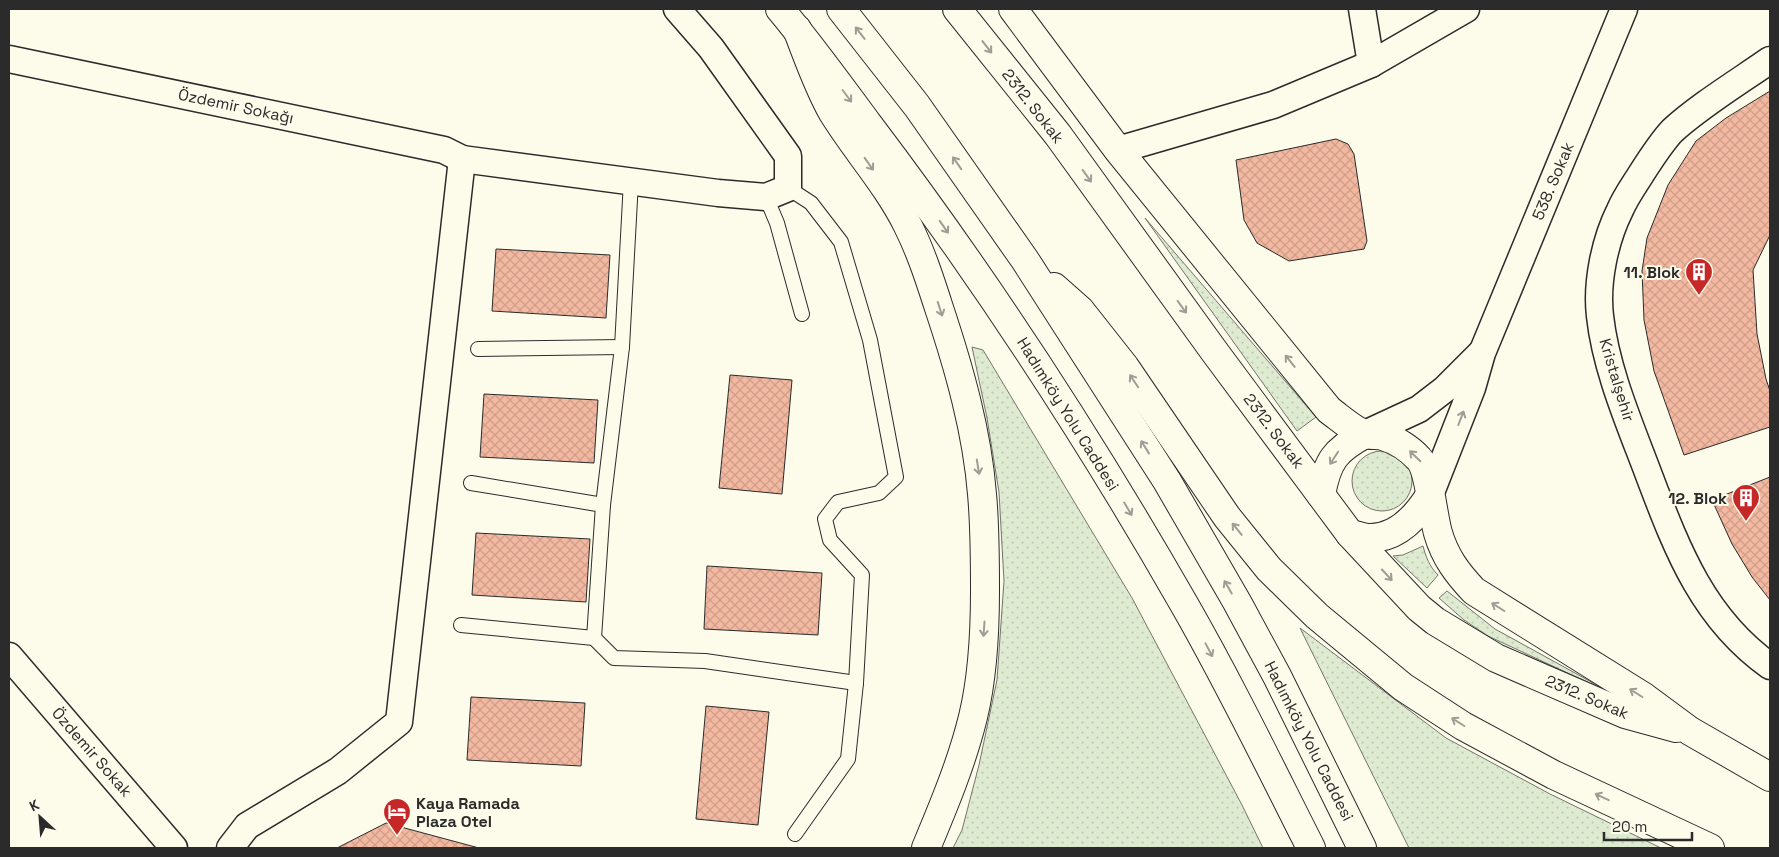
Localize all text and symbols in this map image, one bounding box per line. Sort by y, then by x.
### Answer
one-way arrow [854,27,865,40]
one-way arrow [982,40,993,53]
street label: 2312. Sokak [997,64,1069,148]
street label: Özdemir Sokağı [176,84,296,128]
one-way arrow [842,89,852,103]
street label: 538. Sokak [1527,138,1579,223]
one-way arrow [952,156,962,170]
one-way arrow [864,157,874,171]
one-way arrow [1081,168,1092,182]
one-way arrow [939,220,949,234]
building icon: 11. Blok [1684,257,1714,296]
place label: 11. Blok [1623,262,1680,283]
one-way arrow [1177,300,1187,314]
one-way arrow [935,301,945,317]
street label: Hadımköy Yolu Caddesi [1012,333,1124,495]
street label: Kristalşehir [1594,336,1640,424]
one-way arrow [1285,355,1296,368]
one-way arrow [1129,374,1140,388]
street label: 2312. Sokak [1239,389,1309,473]
one-way arrow [1457,410,1466,426]
one-way arrow [1140,441,1150,455]
one-way arrow [1409,450,1422,462]
one-way arrow [1329,451,1339,465]
one-way arrow [974,458,984,474]
building icon: 12. Blok [1731,483,1761,522]
place label: 12. Blok [1668,488,1727,509]
one-way arrow [1123,502,1133,516]
one-way arrow [1231,523,1242,536]
one-way arrow [1381,568,1393,581]
one-way arrow [1223,580,1232,595]
one-way arrow [1491,601,1505,612]
one-way arrow [979,620,989,636]
one-way arrow [1205,642,1214,657]
street label: Hadımköy Yolu Caddesi [1259,657,1359,825]
street label: 2312. Sokak [1542,670,1632,724]
one-way arrow [1630,687,1644,697]
street label: Özdemir Sokak [47,703,137,802]
one-way arrow [1452,717,1466,727]
north arrow [15,792,65,842]
one-way arrow [1595,792,1610,802]
place label: Kaya Ramada Plaza Otel [416,793,520,832]
text: K [26,795,42,815]
hotel icon: Kaya Ramada Plaza Otel [382,797,412,836]
scale bar [1604,810,1692,842]
text: 20 m [1612,817,1647,836]

